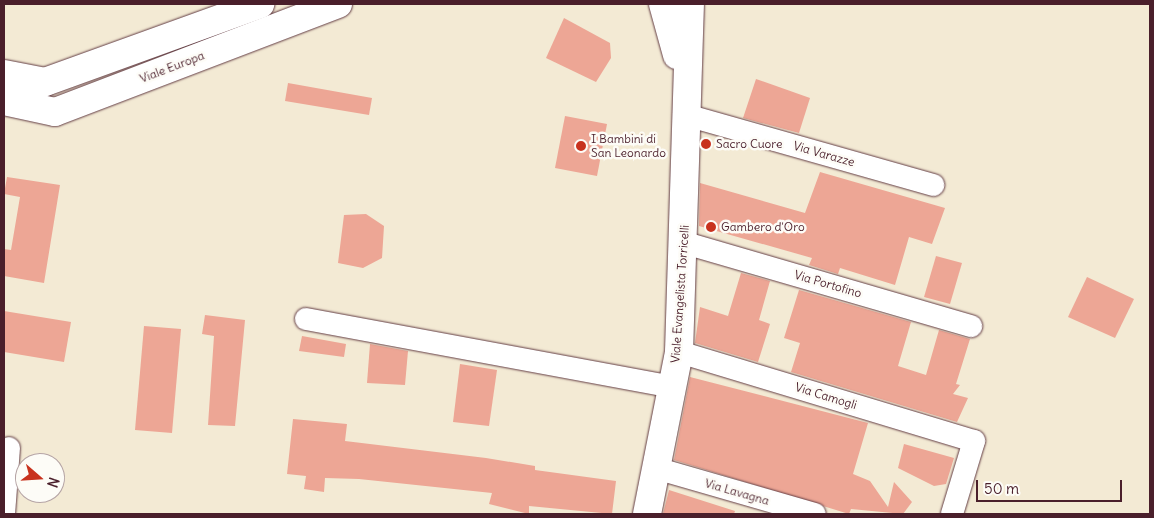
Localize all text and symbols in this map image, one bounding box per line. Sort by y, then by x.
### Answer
street label: Viale Europa [138,48,206,86]
place label: I Bambini di San Leonardo [591,132,666,160]
place label: Sacro Cuore [716,137,782,151]
marker: Sacro Cuore [700,138,712,150]
street label: Via Varazze [792,138,856,170]
marker: I Bambini di San Leonardo [575,140,587,152]
place label: Gambero d'Oro [721,220,805,234]
marker: Gambero d'Oro [705,221,717,233]
street label: Viale Evangelista Torricelli [668,224,692,364]
street label: Via Portofino [793,267,863,301]
street label: Via Camogli [793,380,859,412]
north arrow [15,453,65,503]
scale bar [979,470,1125,502]
text: N [43,475,63,490]
street label: Via Lavagna [703,476,771,508]
text: 50 m [984,479,1019,498]

